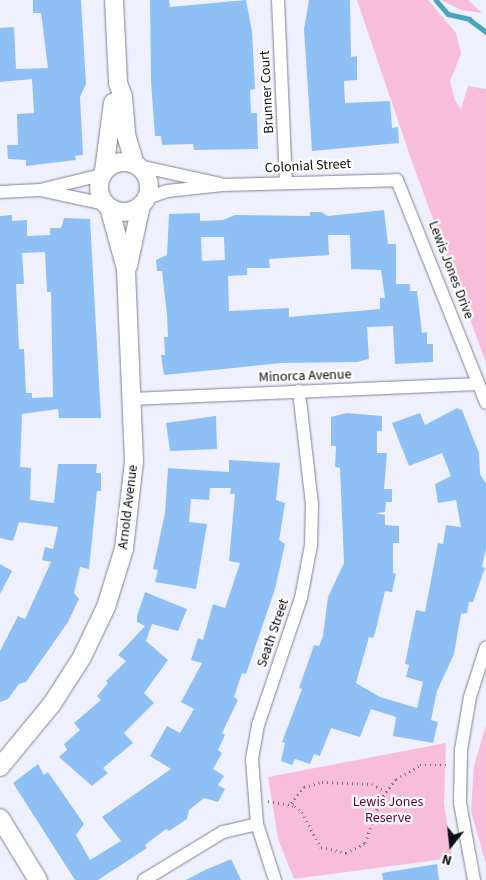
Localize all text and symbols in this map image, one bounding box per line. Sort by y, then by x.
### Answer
street label: Brunner Court [256,50,278,134]
street label: Colonial Street [264,155,352,177]
street label: Lewis Jones Drive [425,219,477,321]
street label: Minorca Avenue [258,366,352,386]
street label: Arnold Avenue [114,464,142,550]
street label: Seath Street [253,597,293,669]
park label: Lewis Jones Reserve [353,794,423,826]
north arrow [426,820,476,870]
text: N [440,849,454,870]

